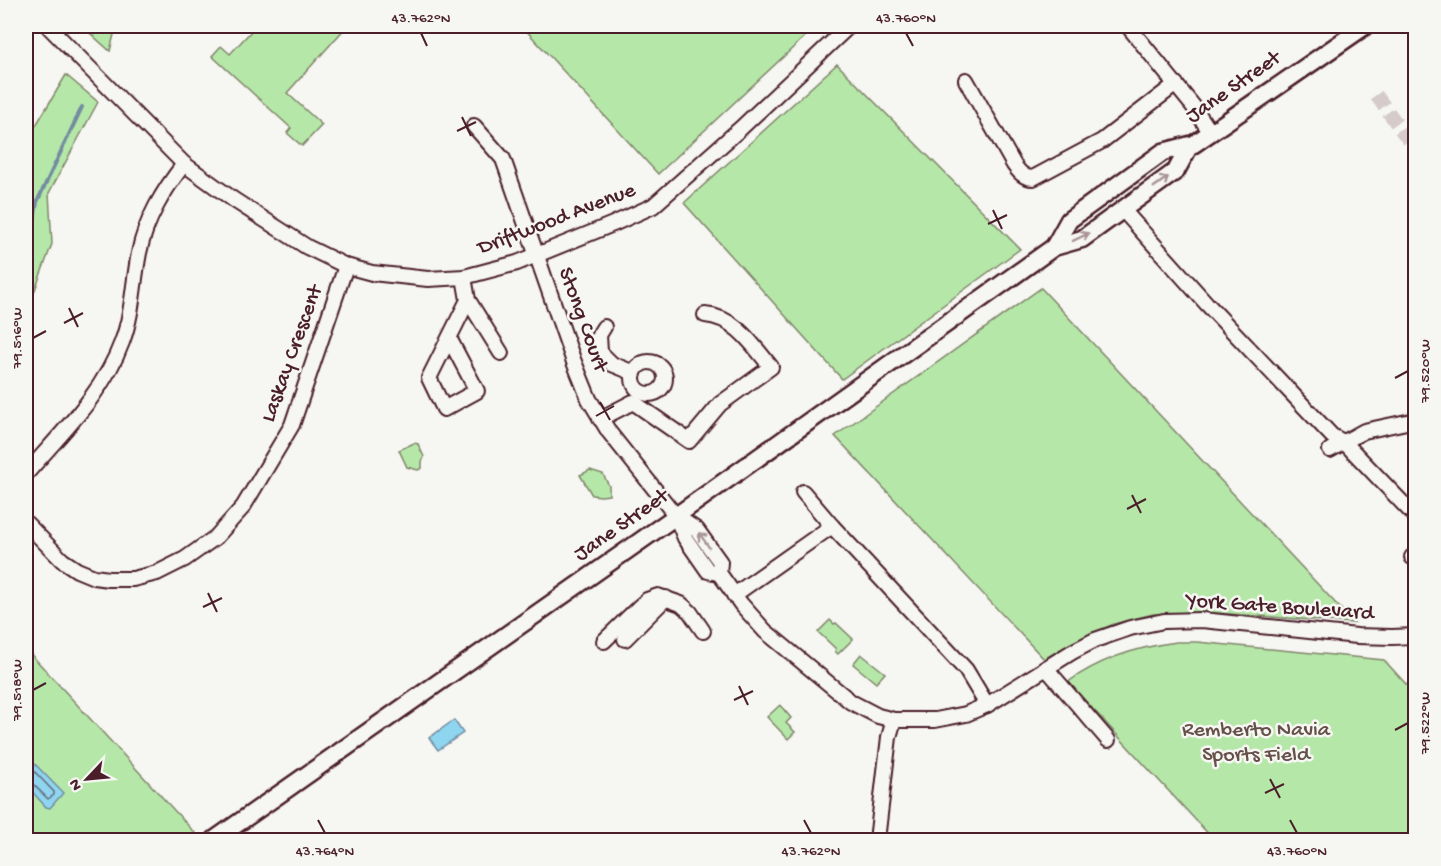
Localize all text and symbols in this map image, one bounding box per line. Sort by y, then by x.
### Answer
text: 43.762°N [392,10,451,28]
text: 43.760°N [876,10,936,28]
street label: Jane Street [1182,45,1288,130]
one-way arrow [1152,176,1168,188]
street label: Driftwood Avenue [473,178,640,263]
one-way arrow [1072,231,1090,243]
street label: Stong Court [551,264,614,378]
street label: Laskay Crescent [256,280,331,426]
text: 79.516°W [9,307,27,370]
text: 79.520°W [1417,339,1435,404]
street label: Jane Street [570,483,676,568]
one-way arrow [698,532,710,548]
street label: York Gate Boulevard [1183,588,1377,628]
text: 79.518°W [9,659,27,722]
text: 79.522°W [1417,692,1435,755]
park label: Remberto Navia Sports Field [1182,718,1331,769]
north arrow [57,749,117,809]
text: N [66,775,87,793]
text: 43.764°N [296,843,355,861]
text: 43.762°N [782,843,841,861]
text: 43.760°N [1267,843,1327,861]

